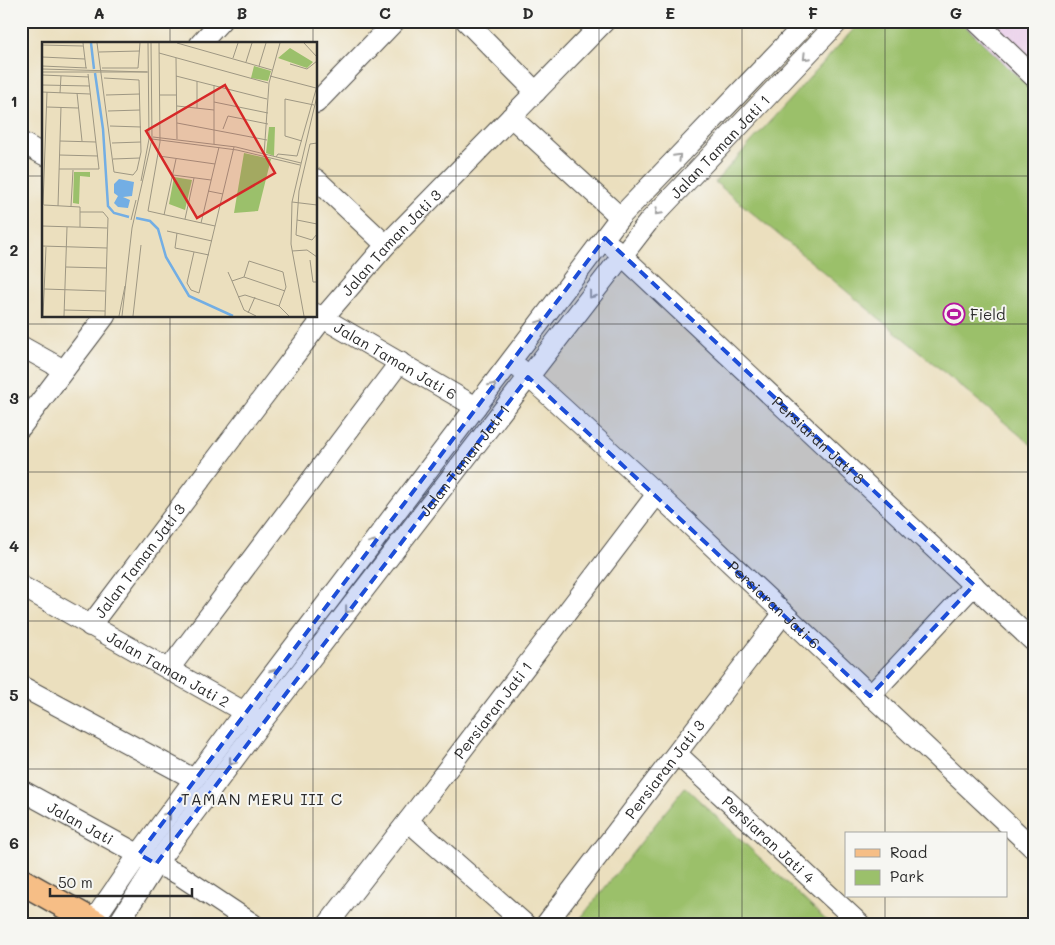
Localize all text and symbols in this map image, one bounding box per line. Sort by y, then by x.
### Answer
text: A [93,2,105,23]
text: B [237,2,247,23]
text: C [379,2,391,23]
text: D [522,2,534,23]
text: E [665,2,675,23]
text: F [808,2,818,23]
text: G [950,2,962,23]
inset map [42,42,318,318]
one-way arrow [803,51,812,60]
text: 1 [10,90,18,111]
street label: Jalan Taman Jati 1 [666,90,774,203]
one-way arrow [672,153,681,162]
street label: Jalan Taman Jati 3 [337,185,445,300]
one-way arrow [655,207,664,216]
text: 2 [10,239,19,260]
one-way arrow [589,289,597,298]
sports icon: Field [942,302,966,326]
place label: Field [970,304,1006,324]
street label: Jalan Taman Jati 6 [331,317,461,404]
one-way arrow [536,320,544,329]
one-way arrow [487,383,495,392]
text: 3 [9,387,19,408]
street label: Persiaran Jati 8 [768,392,869,488]
street label: Jalan Taman Jati 1 [415,400,514,520]
street label: Jalan Taman Jati 3 [90,499,189,622]
text: 4 [9,535,19,556]
one-way arrow [367,539,376,549]
street label: Persiaran Jati 6 [724,556,825,653]
one-way arrow [346,604,354,613]
street label: Jalan Taman Jati 2 [103,626,233,712]
street label: Persiaran Jati 1 [449,657,536,763]
one-way arrow [269,669,277,678]
text: 5 [9,684,19,705]
street label: Persiaran Jati 3 [620,715,709,823]
one-way arrow [230,756,238,765]
district label: TAMAN MERU III C [181,788,343,809]
street label: Persiaran Jati 4 [718,791,819,887]
street label: Jalan Jati [44,796,117,849]
one-way arrow [162,811,171,821]
text: 6 [9,832,19,853]
legend [845,832,1008,898]
text: Road [890,842,927,862]
scale bar [50,865,192,897]
text: Park [890,866,924,886]
text: 50 m [58,872,93,892]

